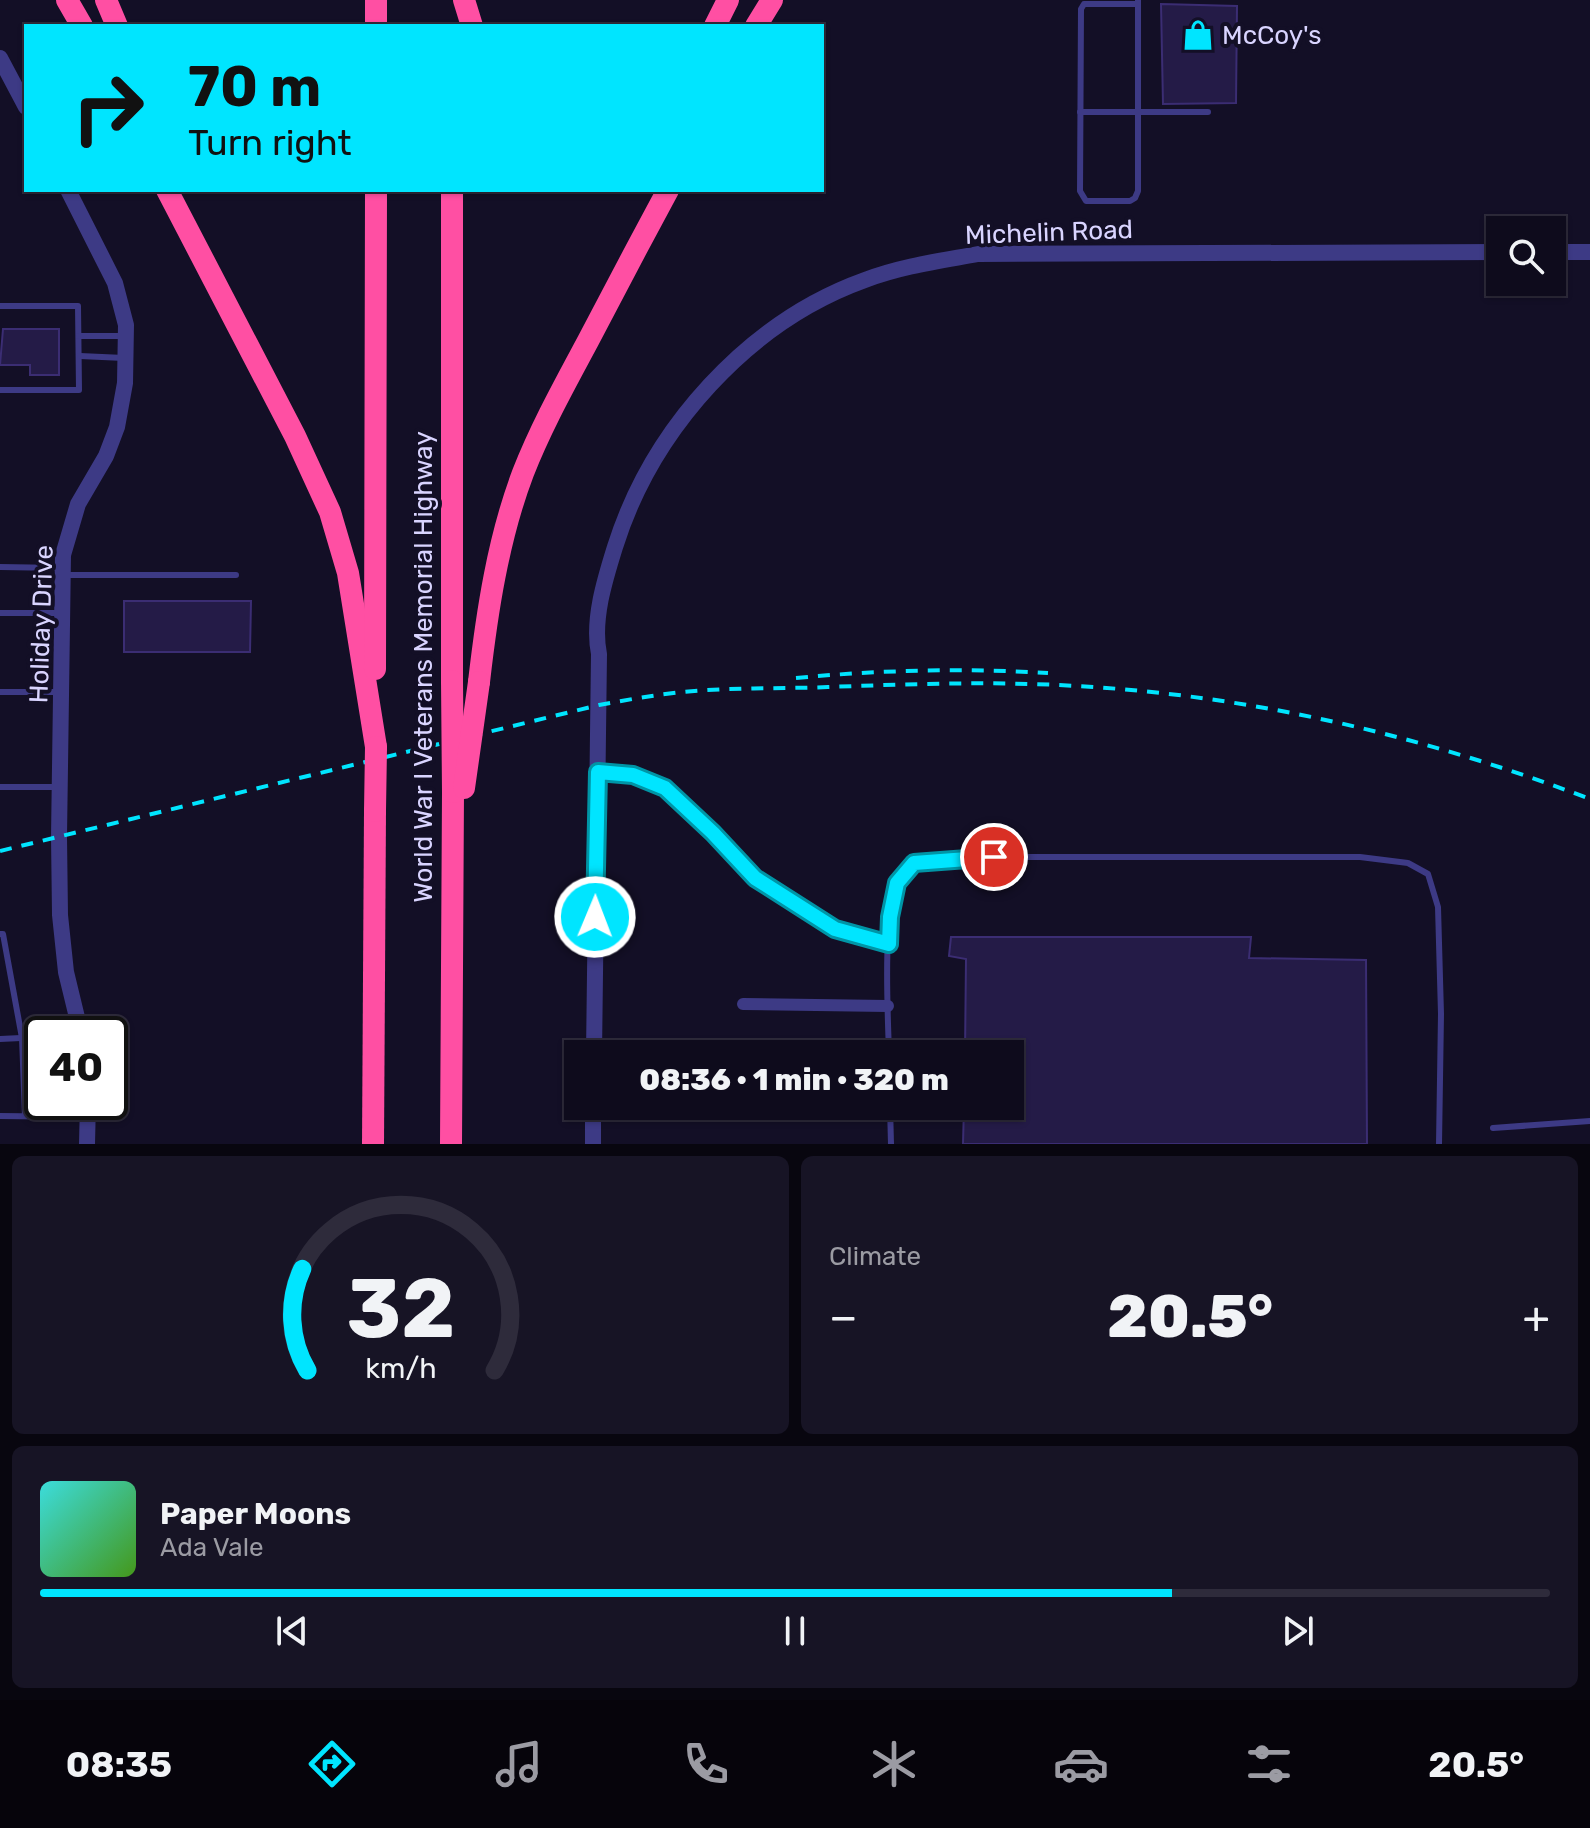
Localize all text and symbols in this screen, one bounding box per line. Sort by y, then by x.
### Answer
shop icon: McCoy's [1181,18,1215,52]
place label: McCoy's [1222,20,1321,51]
text: 70 m [188,54,321,120]
icon: right [56,56,160,160]
text: Turn right [188,121,352,164]
street label: Michelin Road [965,214,1134,251]
map controls [1486,216,1566,296]
button: search [1486,216,1566,296]
street label: World War I Veterans Memorial Highway [408,431,439,903]
street label: Holiday Drive [23,544,60,704]
pin [960,823,1028,891]
icon: arrive [972,835,1016,879]
position arrow [553,875,637,959]
speed limit sign: 40 [24,1016,128,1120]
text: 08:36 · 1 min · 320 m [639,1062,949,1098]
text: Climate [829,1241,921,1272]
text: 32 [346,1259,455,1358]
text: 20.5° [1107,1281,1273,1352]
text: − [829,1291,858,1343]
text: + [1523,1291,1550,1343]
text: km/h [365,1351,436,1385]
text: Paper Moons [160,1496,351,1532]
text: Ada Vale [160,1532,264,1563]
icon: previous [270,1609,314,1653]
icon: pause [773,1609,817,1653]
icon: next [1276,1609,1320,1653]
icon: directions [304,1736,360,1792]
icon: music [491,1736,547,1792]
icon: phone [678,1736,734,1792]
icon: climate [866,1736,922,1792]
icon: car [1053,1736,1109,1792]
icon: filters [1241,1736,1297,1792]
text: 08:35 [66,1743,172,1786]
text: 20.5° [1428,1743,1524,1786]

